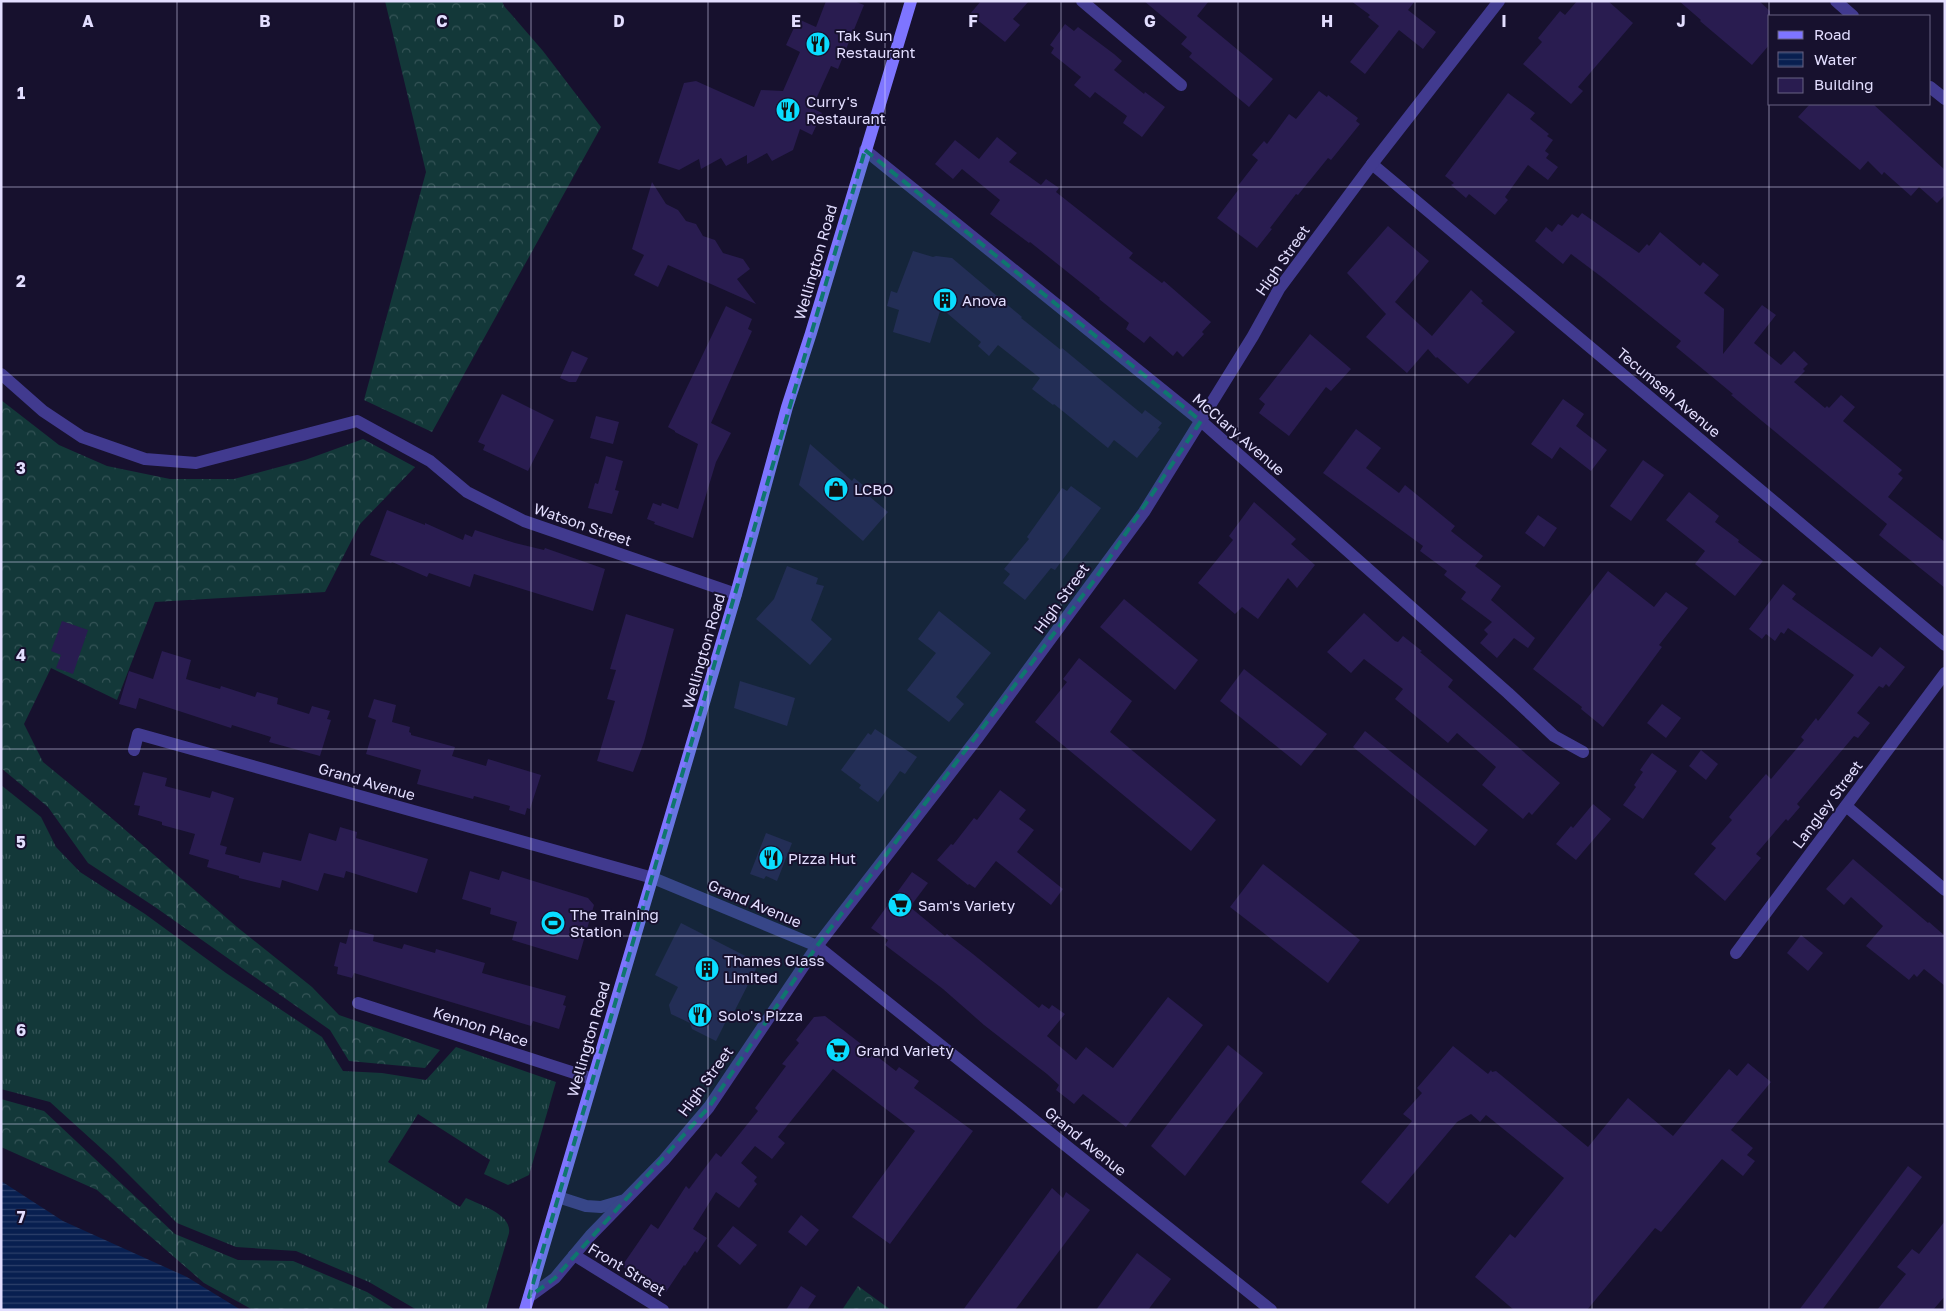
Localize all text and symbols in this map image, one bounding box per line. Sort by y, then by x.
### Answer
text: A [82,11,94,31]
text: B [259,11,271,31]
text: C [436,11,448,31]
text: D [613,11,625,31]
text: E [791,11,801,31]
text: F [968,11,978,31]
text: G [1144,11,1156,31]
text: H [1321,11,1333,31]
text: I [1501,11,1507,31]
text: J [1676,11,1686,31]
legend [1768,15,1931,105]
text: Road [1814,25,1851,43]
place label: Tak Sun Restaurant [836,26,916,61]
restaurant icon: Tak Sun Restaurant [805,31,831,57]
text: Water [1814,50,1857,68]
text: Building [1814,75,1874,93]
text: 1 [17,83,25,103]
place label: Curry's Restaurant [806,92,886,127]
restaurant icon: Curry's Restaurant [775,97,801,123]
street label: Wellington Road [790,202,840,322]
street label: High Street [1251,221,1313,299]
text: 2 [16,271,26,291]
building icon: Anova [932,287,958,313]
place label: Anova [962,291,1006,309]
street label: Tecumseh Avenue [1614,343,1725,441]
street label: McClary Avenue [1189,389,1289,479]
text: 3 [16,458,26,478]
shop icon: LCBO [823,476,849,502]
place label: LCBO [854,480,893,498]
street label: Watson Street [532,499,634,549]
street label: High Street [1030,560,1092,636]
street label: Wellington Road [678,591,728,711]
text: 4 [16,645,26,665]
street label: Langley Street [1788,757,1866,851]
street label: Grand Avenue [317,759,418,804]
text: 5 [16,832,26,852]
restaurant icon: Pizza Hut [758,845,784,871]
place label: Pizza Hut [788,849,856,867]
street label: Grand Avenue [706,875,805,931]
supermarket icon: Sam's Variety [887,892,913,918]
place label: Sam's Variety [918,896,1016,914]
place label: The Training Station [570,905,659,940]
sports icon: The Training Station [540,910,566,936]
place label: Thames Glass Limited [724,951,824,986]
building icon: Thames Glass Limited [694,956,720,982]
street label: Wellington Road [563,979,613,1099]
street label: Kennon Place [431,1002,531,1050]
restaurant icon: Solo's Pizza [687,1002,713,1028]
place label: Solo's Pizza [718,1006,803,1024]
text: 6 [16,1020,26,1040]
supermarket icon: Grand Variety [825,1037,851,1063]
place label: Grand Variety [856,1041,954,1059]
street label: High Street [674,1043,736,1119]
street label: Grand Avenue [1042,1103,1131,1180]
text: 7 [17,1207,26,1227]
street label: Front Street [585,1239,669,1299]

